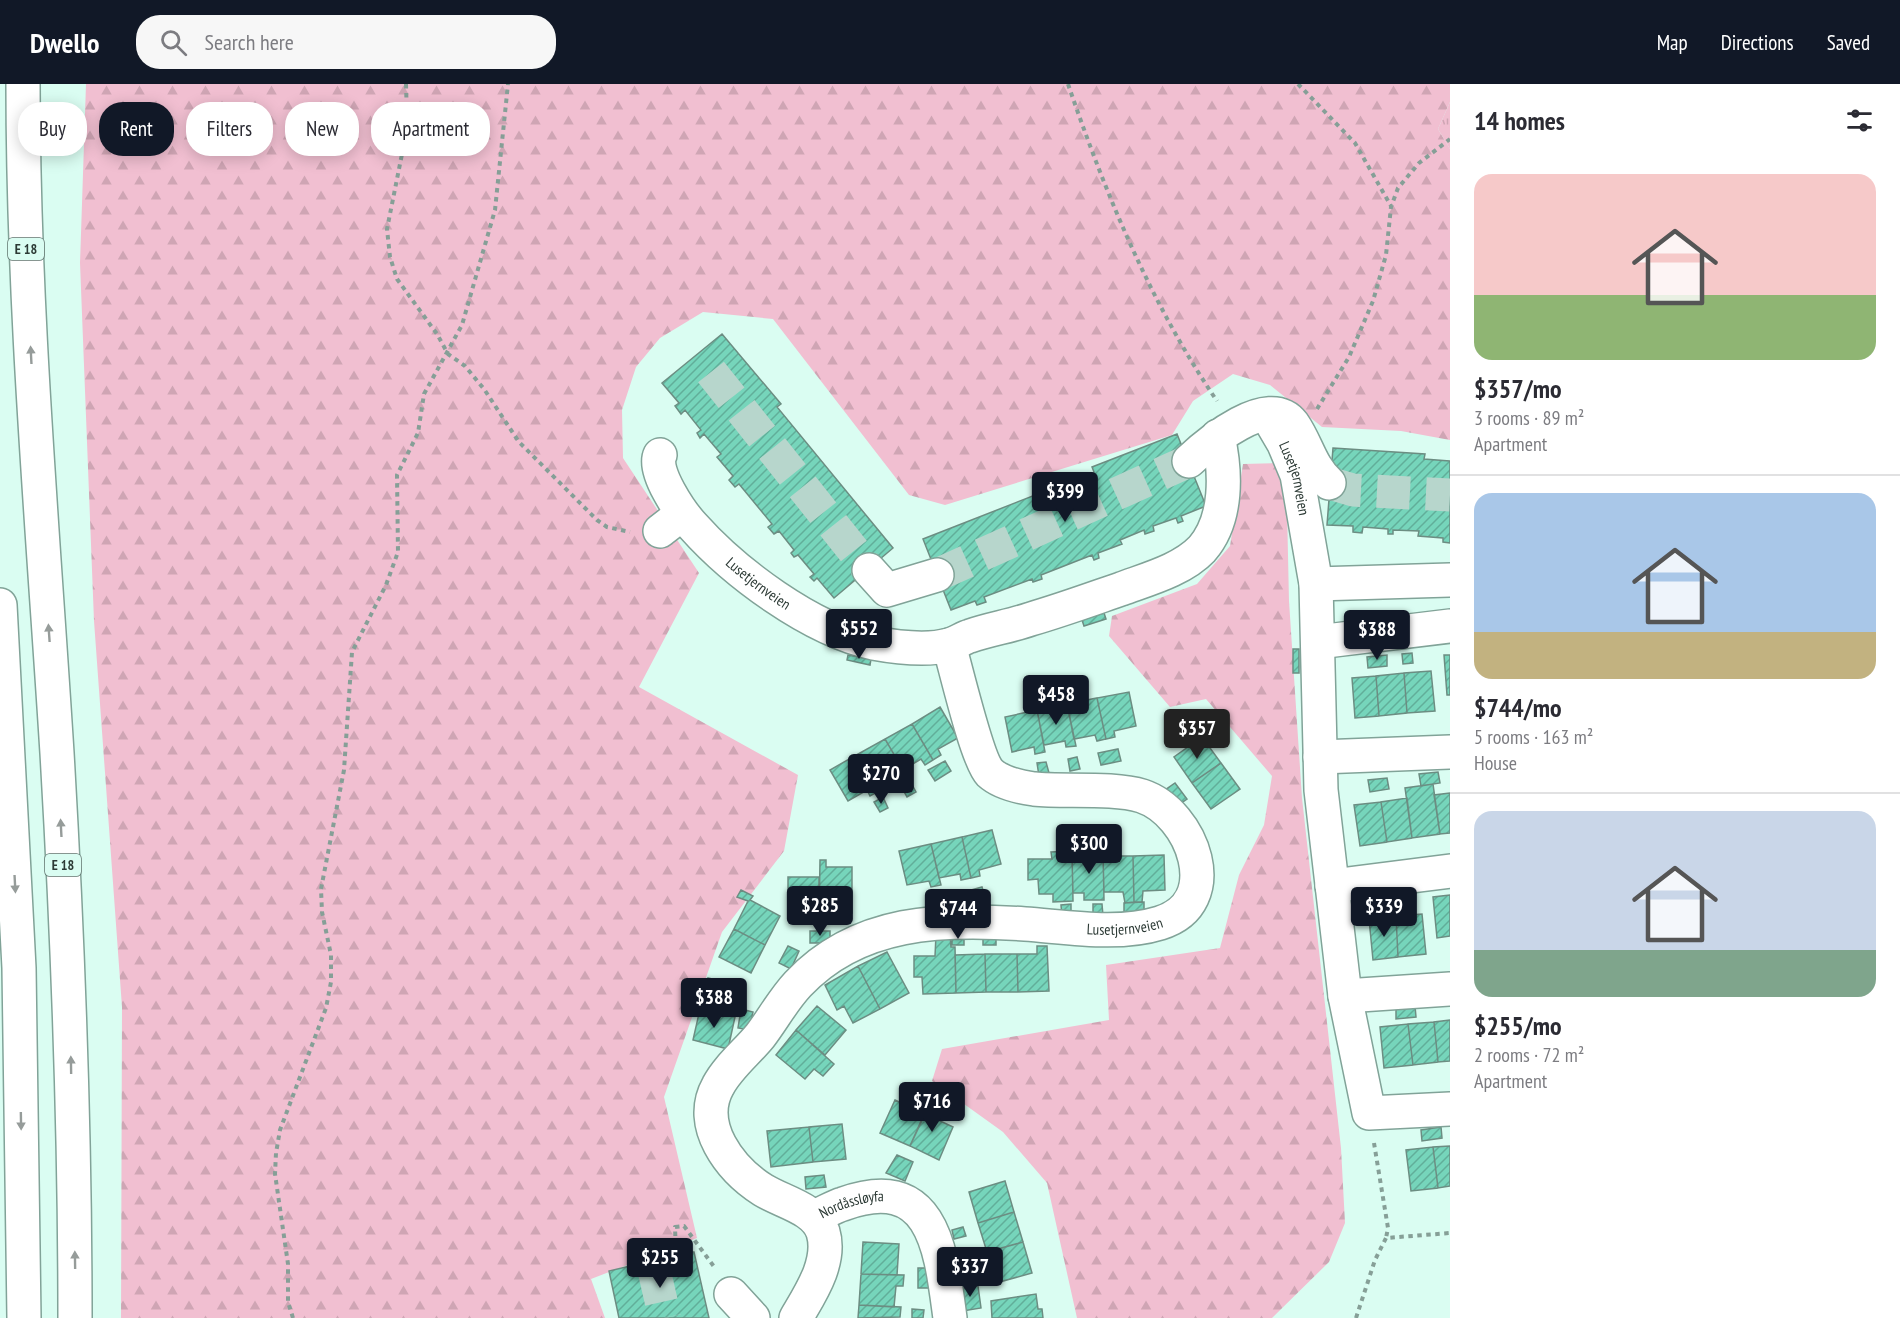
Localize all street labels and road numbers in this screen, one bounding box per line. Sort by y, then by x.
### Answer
road number: E 18 [8,238,44,260]
street label: Lusetjernveien [1275,439,1314,517]
street label: Lusetjernveien [722,553,794,614]
road number: E 18 [45,854,81,876]
street label: Lusetjernveien [1086,913,1165,939]
street label: Nordåssløyfa [816,1186,884,1222]

